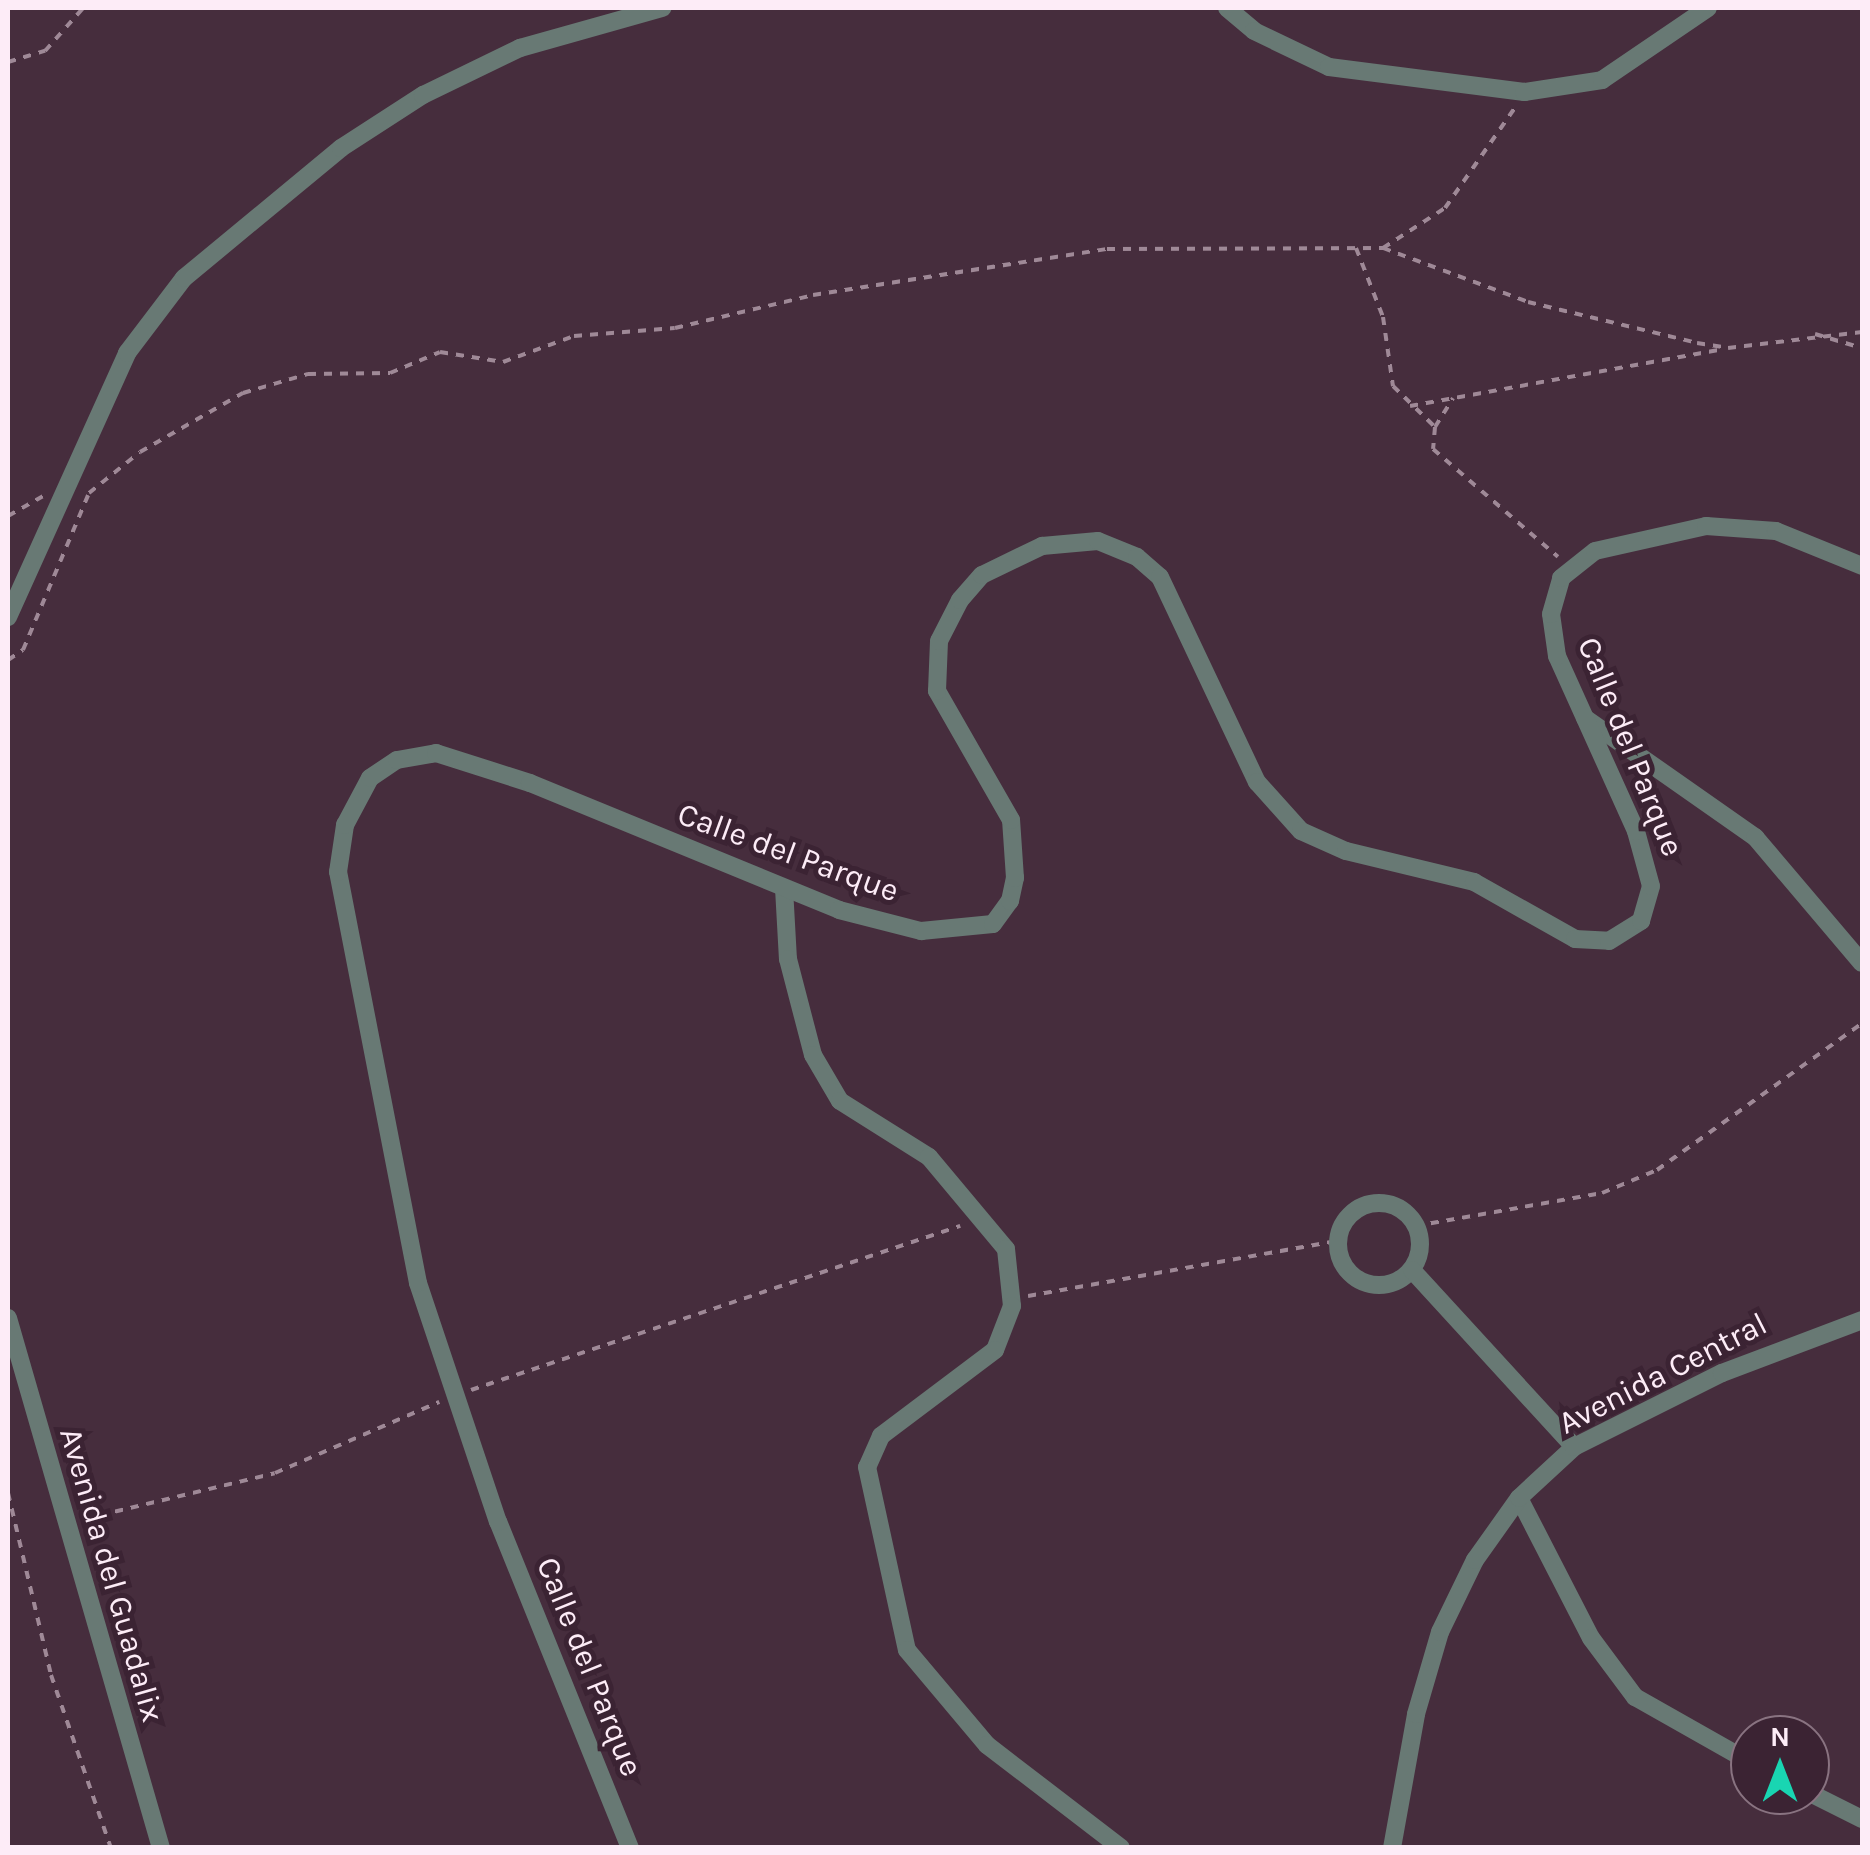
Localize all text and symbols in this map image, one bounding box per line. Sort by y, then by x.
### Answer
street label: Calle del Parque [1569,632,1691,862]
street label: Calle del Parque [672,795,904,911]
street label: Avenida Central [1552,1305,1774,1443]
street label: Avenida del Guadalix [51,1423,171,1727]
street label: Calle del Parque [528,1552,650,1782]
north arrow [1730,1715,1830,1815]
text: N [1770,1720,1790,1753]

